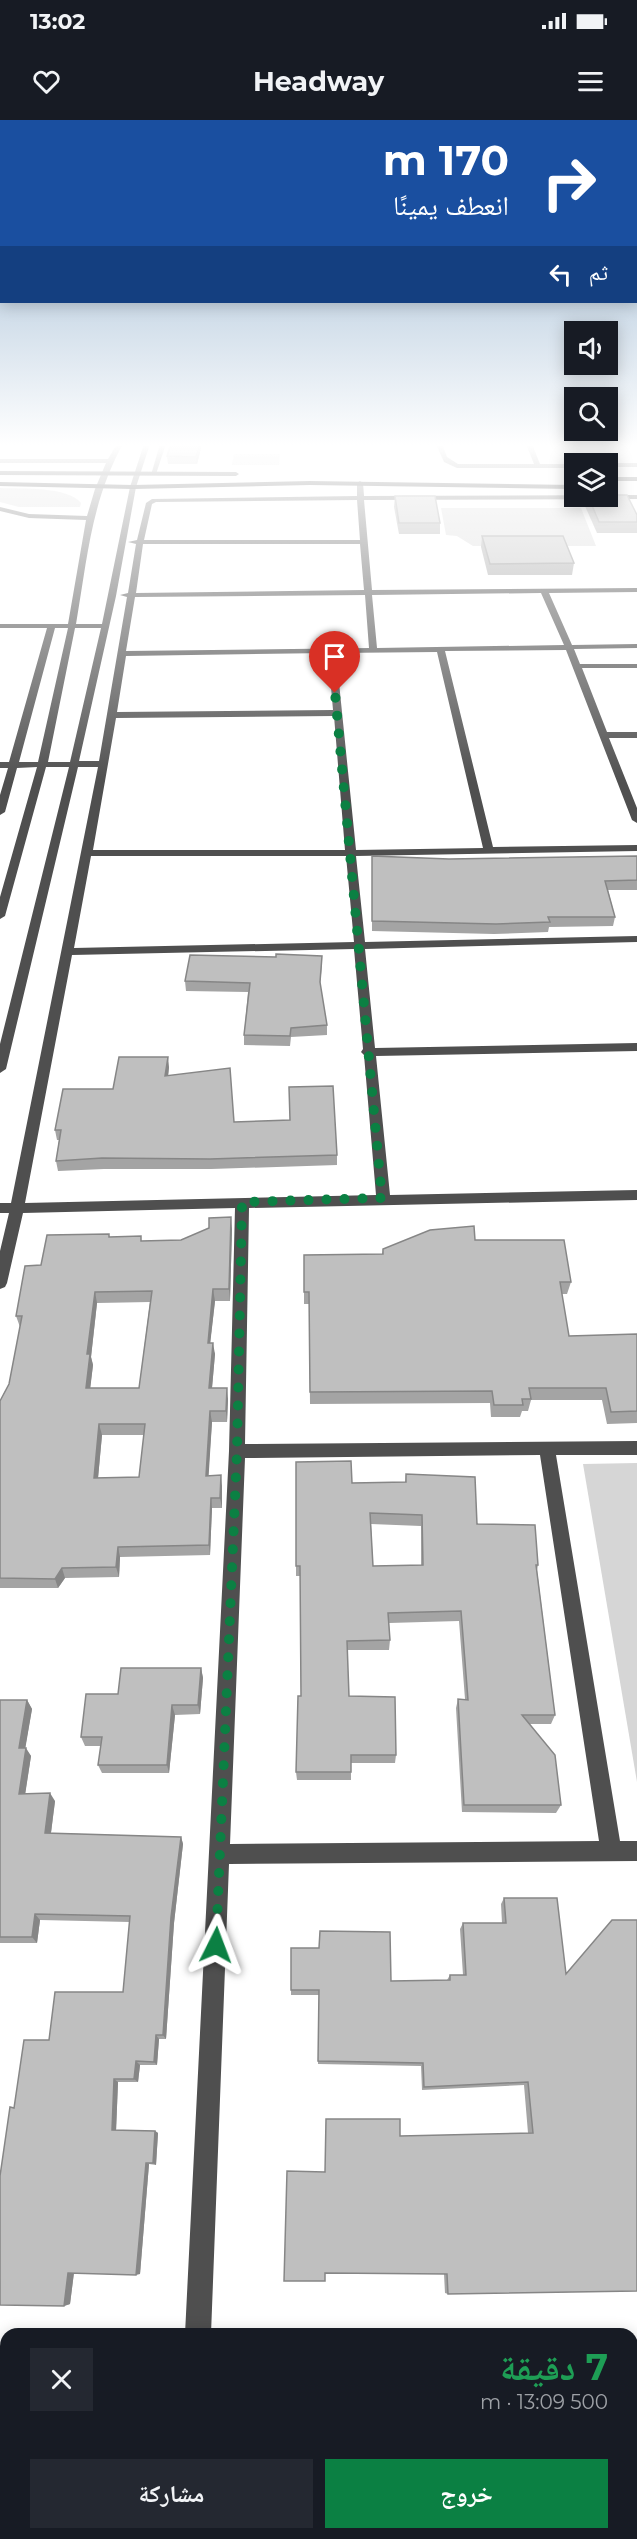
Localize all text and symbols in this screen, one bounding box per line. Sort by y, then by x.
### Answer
text: 13:02 [30,8,85,35]
icon: heart [30,65,63,98]
text: Headway [253,65,384,98]
icon: menu [574,65,607,98]
text: 170 m [383,134,509,186]
icon: right [530,144,608,222]
text: انعطف يمينًا [393,189,509,222]
icon: left [544,258,577,291]
text: ثم [589,259,608,286]
map controls [564,321,618,507]
button: sound [564,321,618,375]
button: search [564,387,618,441]
button: layers [564,453,618,507]
pin [309,631,360,693]
icon: arrive [318,640,351,673]
position arrow [184,1913,248,1977]
text: 7 دقيقة [500,2345,608,2389]
button: close [30,2348,93,2411]
text: 500 m · 13:09 [480,2390,608,2414]
button: مشاركة [30,2459,313,2528]
button: خروج [325,2459,608,2528]

